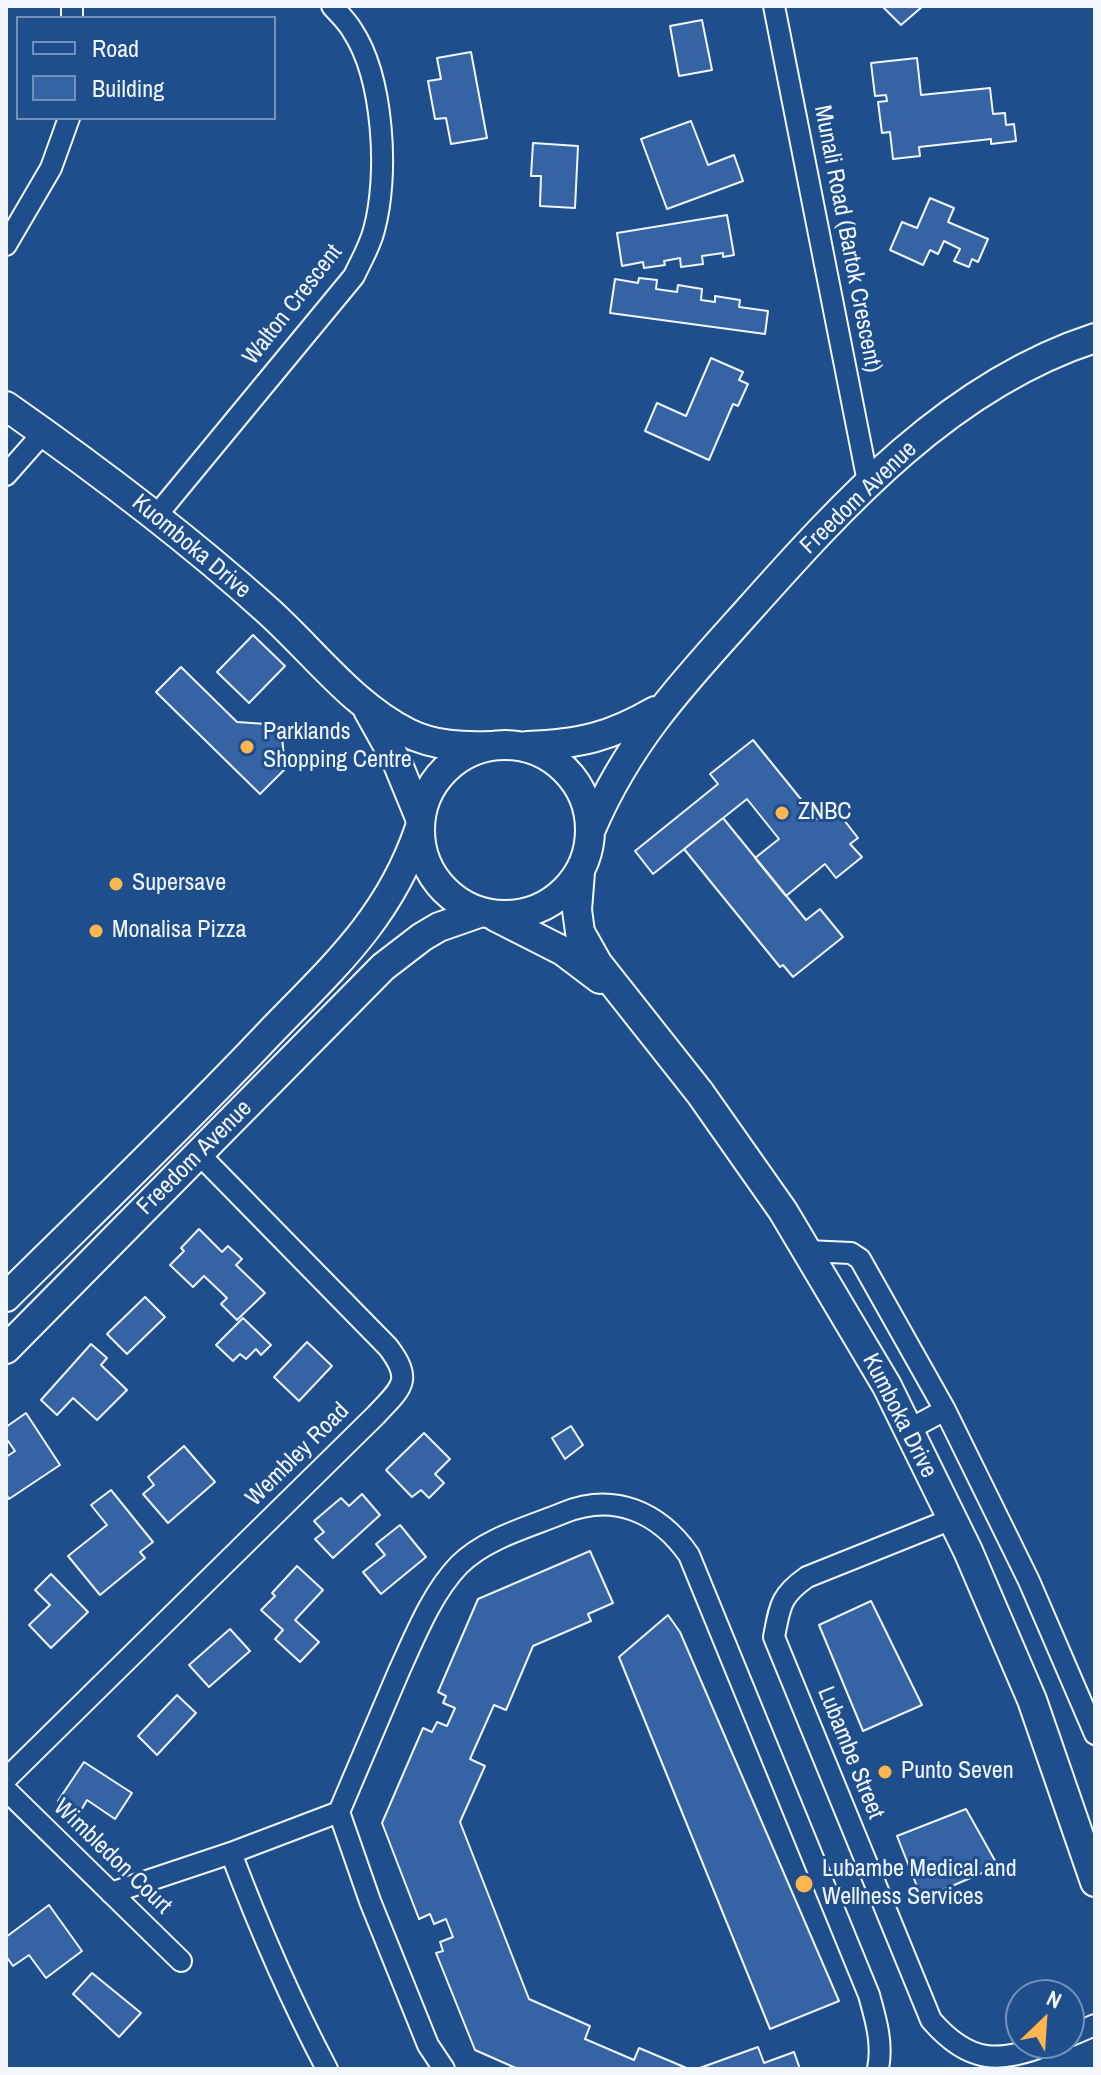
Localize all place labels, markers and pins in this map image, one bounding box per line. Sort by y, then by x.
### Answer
place label: Parklands Shopping Centre [263,719,412,775]
marker: Parklands Shopping Centre [238,738,256,756]
place label: ZNBC [798,799,852,827]
marker: ZNBC [773,804,791,822]
place label: Supersave [132,870,226,898]
marker: Supersave [107,875,125,893]
place label: Monalisa Pizza [112,917,247,945]
marker: Monalisa Pizza [87,922,105,940]
place label: Punto Seven [901,1758,1014,1786]
marker: Punto Seven [876,1763,894,1781]
place label: Lubambe Medical and Wellness Services [822,1856,1017,1912]
marker: Lubambe Medical and Wellness Services [793,1873,815,1895]

